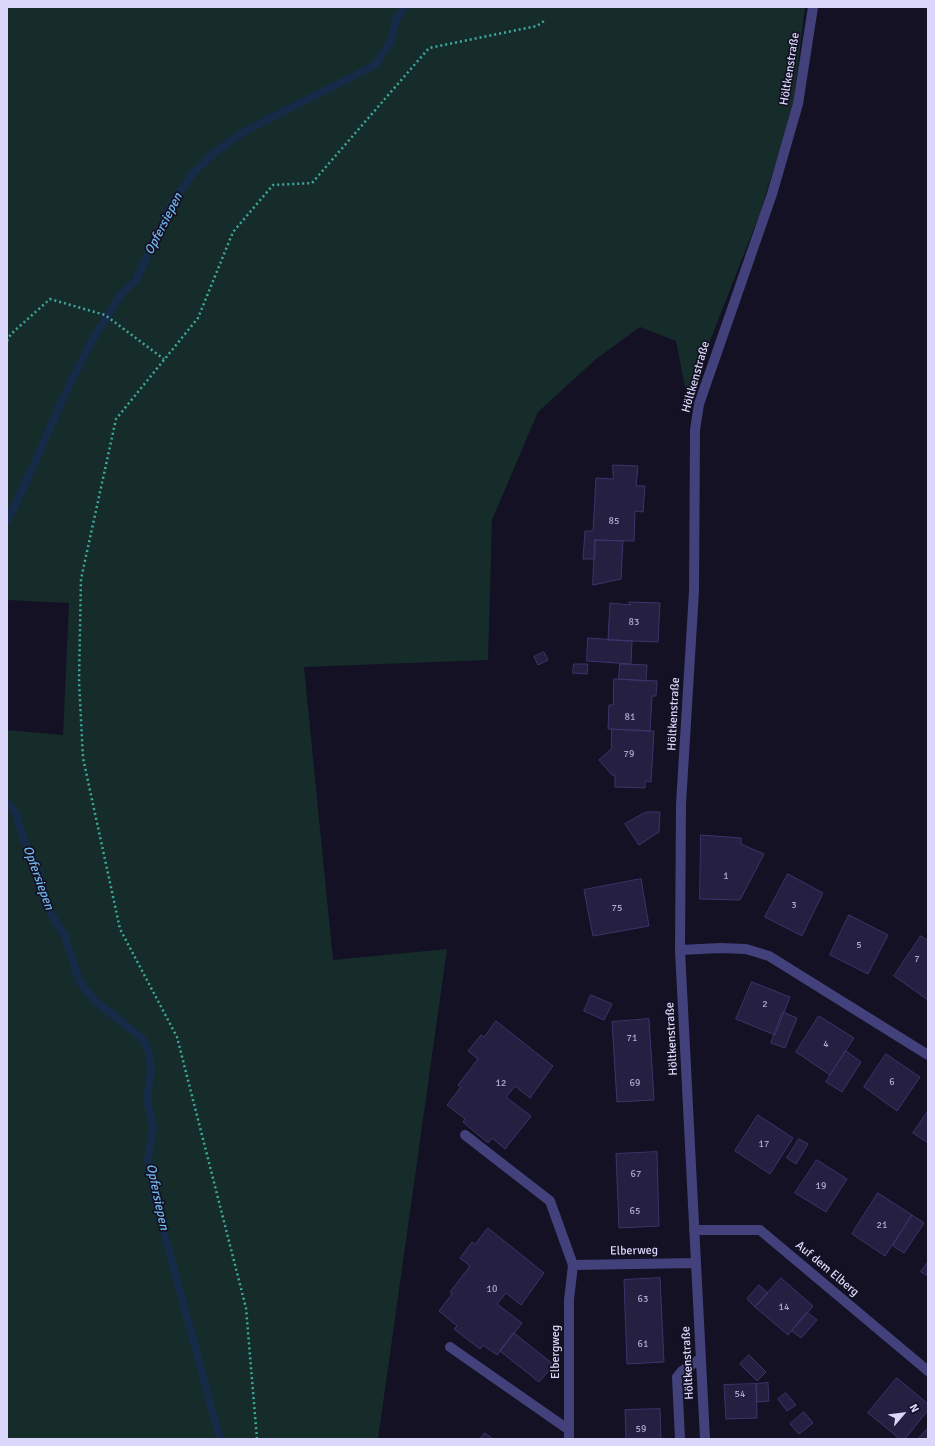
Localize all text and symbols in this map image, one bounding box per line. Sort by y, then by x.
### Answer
street label: Höltkenstraße [777,32,803,106]
water label: Opfersiepen [142,191,186,257]
street label: Höltkenstraße [679,340,713,414]
house number: 85 [609,515,619,527]
house number: 83 [629,616,639,628]
street label: Höltkenstraße [665,677,683,751]
house number: 81 [625,711,635,723]
house number: 79 [624,748,634,760]
water label: Opfersiepen [19,844,57,912]
house number: 1 [723,870,729,882]
house number: 3 [791,899,797,911]
house number: 75 [612,902,622,914]
house number: 5 [856,939,862,951]
house number: 7 [914,953,920,965]
house number: 2 [762,998,768,1010]
street label: Höltkenstraße [663,1002,681,1076]
house number: 71 [627,1032,637,1044]
house number: 4 [823,1038,829,1050]
house number: 6 [889,1076,895,1088]
house number: 12 [496,1077,506,1089]
house number: 69 [630,1077,640,1089]
house number: 17 [759,1138,769,1150]
water label: Opfersiepen [142,1163,172,1231]
house number: 67 [631,1168,641,1180]
house number: 19 [816,1180,826,1192]
house number: 65 [630,1205,640,1217]
house number: 21 [877,1219,887,1231]
street label: Auf dem Elberg [792,1238,862,1300]
street label: Elberweg [610,1243,658,1259]
house number: 10 [487,1283,497,1295]
house number: 63 [638,1293,648,1305]
house number: 14 [779,1301,789,1313]
street label: Elbergweg [549,1325,563,1379]
street label: Höltkenstraße [679,1326,697,1400]
house number: 61 [638,1338,648,1350]
house number: 54 [735,1388,745,1400]
north arrow [883,1394,923,1434]
text: N [907,1402,922,1415]
house number: 59 [636,1423,646,1435]

